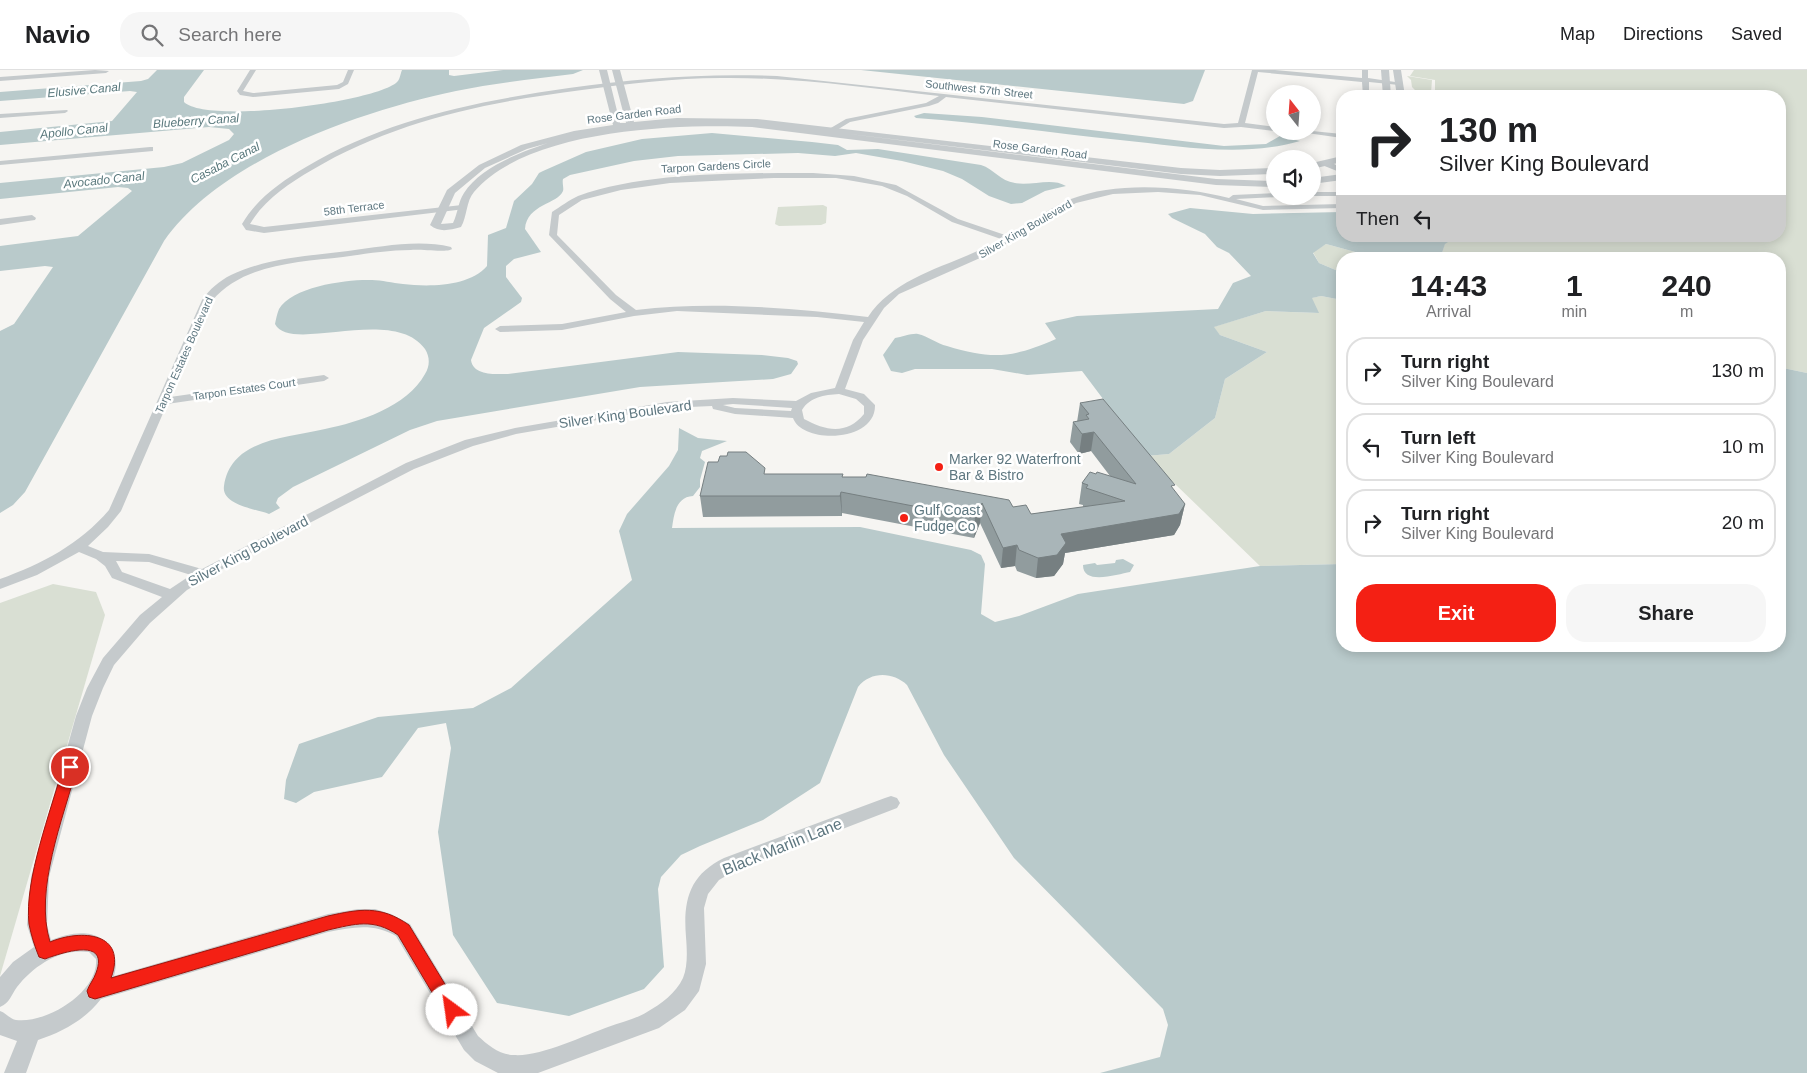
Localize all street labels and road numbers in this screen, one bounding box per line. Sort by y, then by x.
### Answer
street label: Southwest 57th Street [925,77,1033,101]
street label: Rose Garden Road [586,102,682,126]
street label: Rose Garden Road [992,137,1088,161]
street label: Tarpon Gardens Circle [661,157,771,175]
street label: 58th Terrace [323,198,385,218]
street label: Silver King Boulevard [976,198,1074,260]
street label: Tarpon Estates Boulevard [153,295,215,415]
street label: Tarpon Estates Court [192,376,296,402]
street label: Silver King Boulevard [558,397,692,431]
street label: Silver King Boulevard [185,513,311,589]
street label: Black Marlin Lane [720,815,844,878]

